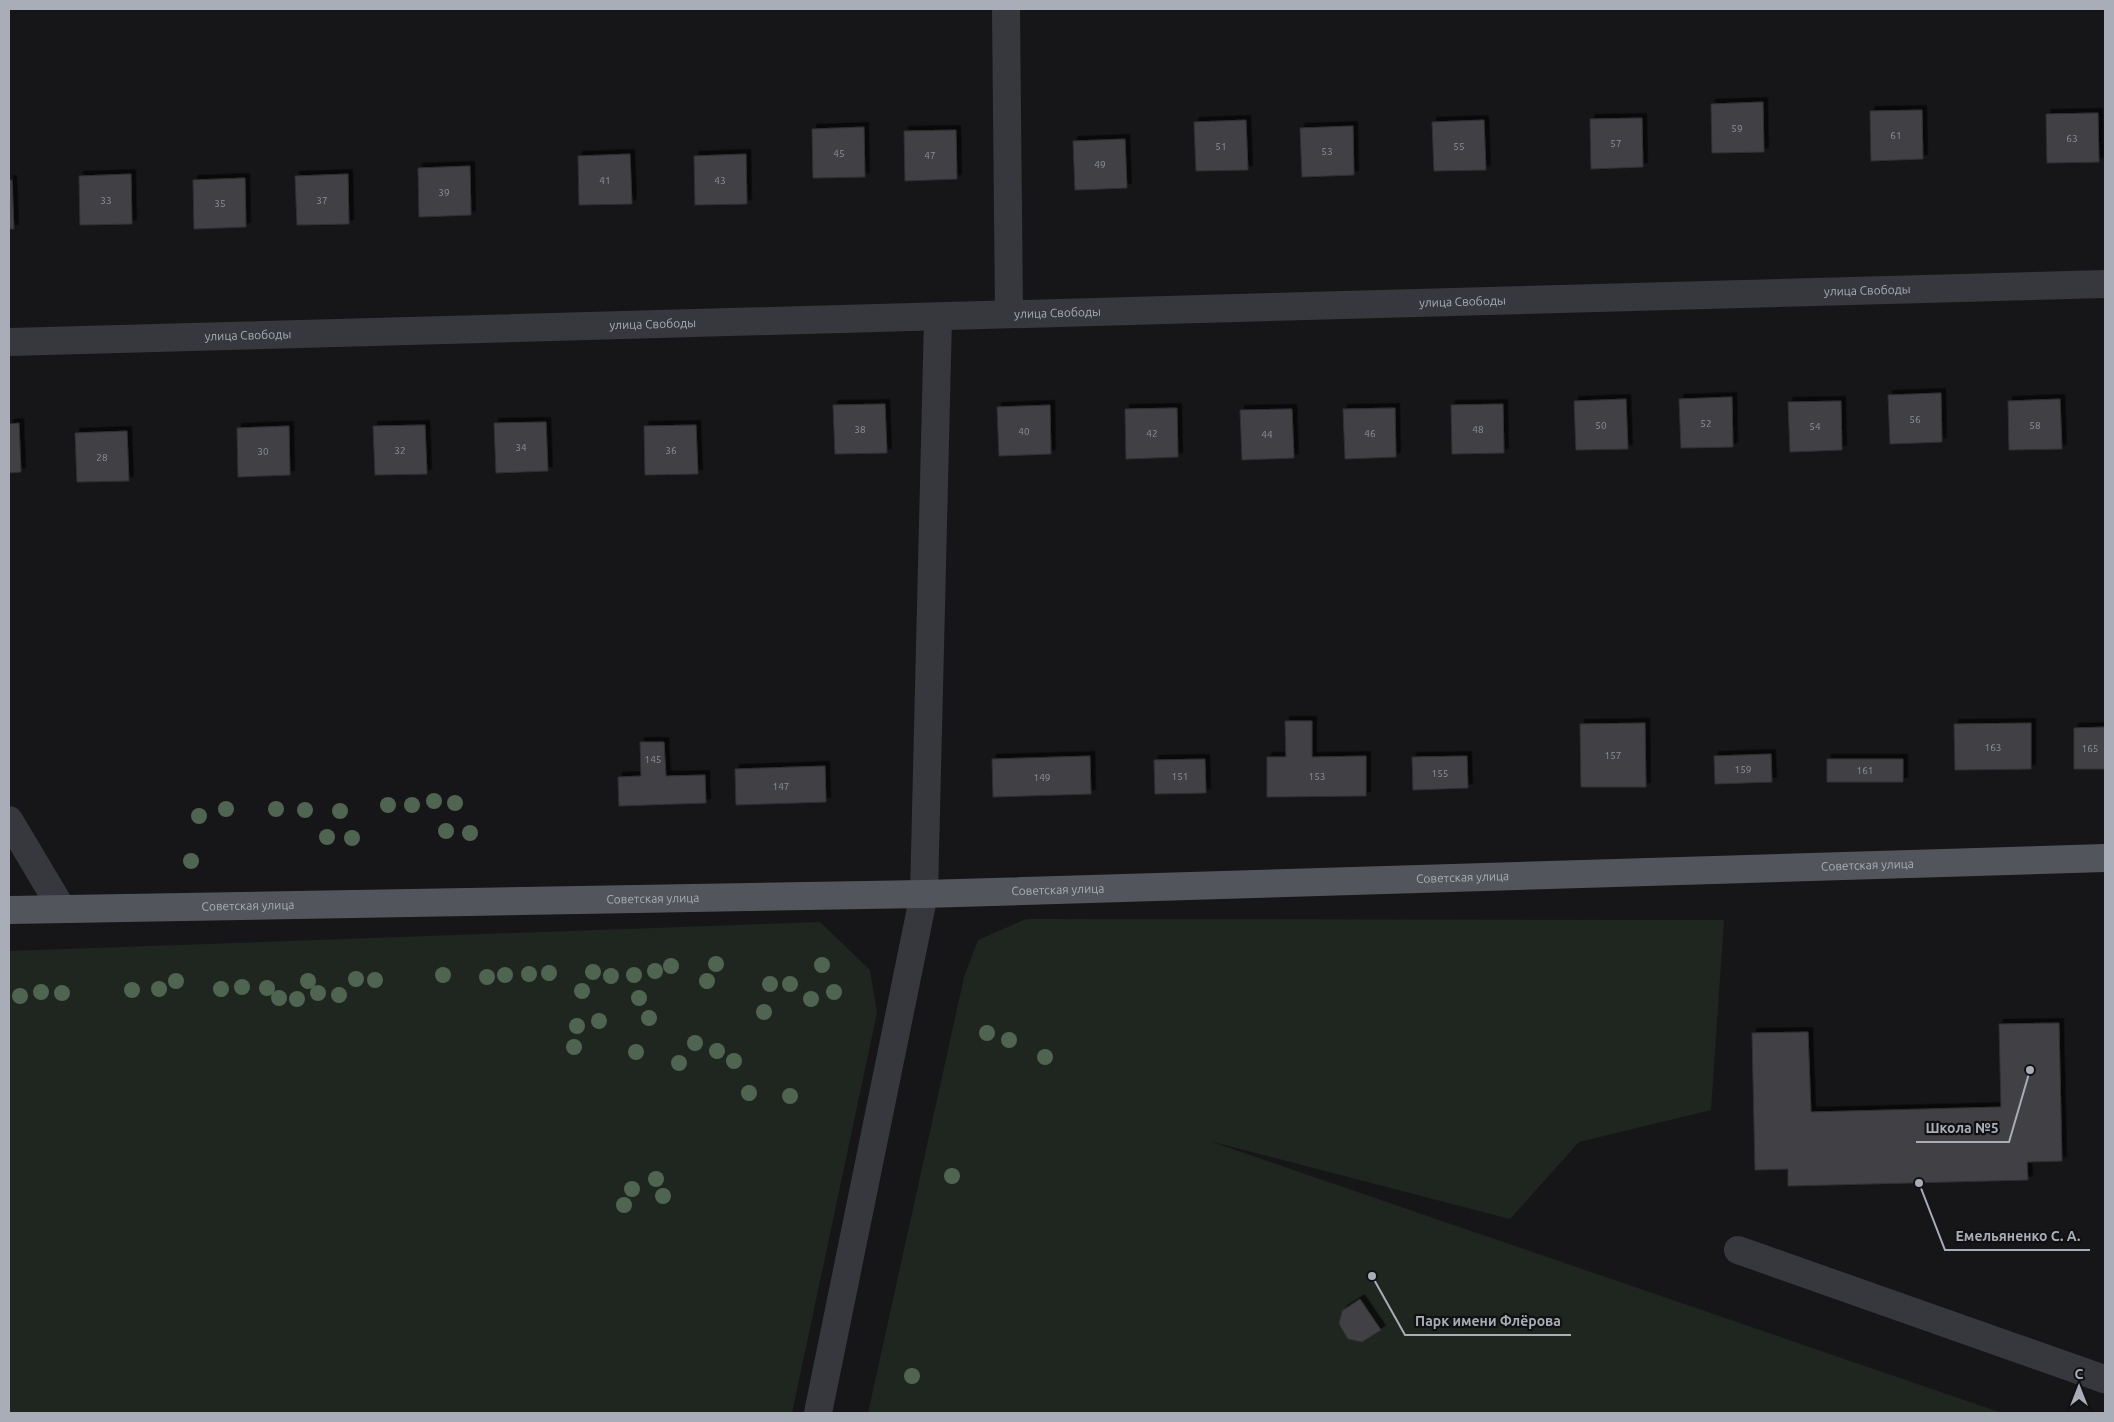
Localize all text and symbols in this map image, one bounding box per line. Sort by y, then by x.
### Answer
house number: 59 [1731,123,1743,134]
house number: 61 [1890,130,1902,141]
house number: 63 [2066,133,2078,144]
house number: 57 [1610,138,1622,149]
house number: 51 [1215,141,1227,152]
house number: 55 [1453,141,1465,152]
house number: 53 [1321,146,1333,157]
house number: 45 [833,148,845,159]
house number: 47 [924,150,936,161]
house number: 49 [1094,159,1106,170]
house number: 41 [599,175,611,186]
house number: 43 [714,175,726,186]
house number: 39 [438,187,450,198]
house number: 33 [100,195,112,206]
house number: 37 [316,195,328,206]
house number: 35 [214,198,226,209]
street label: улица Свободы [1824,282,1911,298]
street label: улица Свободы [1419,294,1506,309]
street label: улица Свободы [1014,305,1101,320]
street label: улица Свободы [609,316,696,331]
street label: улица Свободы [204,327,291,343]
house number: 56 [1909,414,1921,425]
house number: 52 [1700,418,1712,429]
house number: 50 [1595,420,1607,431]
house number: 58 [2029,420,2041,431]
house number: 54 [1809,421,1821,432]
house number: 38 [854,424,866,435]
house number: 48 [1472,424,1484,435]
house number: 40 [1018,426,1030,437]
house number: 42 [1146,428,1158,439]
house number: 46 [1364,428,1376,439]
house number: 44 [1261,429,1273,440]
house number: 34 [515,442,527,453]
house number: 32 [394,445,406,456]
house number: 36 [665,445,677,456]
house number: 30 [257,446,269,457]
house number: 28 [96,452,108,463]
house number: 163 [1985,742,2001,753]
house number: 165 [2082,743,2098,754]
house number: 157 [1605,750,1621,761]
house number: 145 [645,754,661,765]
house number: 159 [1735,764,1751,775]
house number: 161 [1857,765,1873,776]
house number: 155 [1432,768,1448,779]
house number: 151 [1172,771,1188,782]
house number: 153 [1309,771,1325,782]
house number: 149 [1034,772,1050,783]
house number: 147 [773,781,789,792]
street label: Советская улица [1821,857,1914,873]
street label: Советская улица [1416,869,1509,885]
street label: Советская улица [1011,882,1104,897]
street label: Советская улица [606,891,700,906]
street label: Советская улица [201,898,295,913]
callout: Школа №5 [1916,1113,2009,1142]
text: Школа №5 [1925,1120,1999,1136]
callout: Емельяненко С. А. [1945,1221,2090,1250]
text: Емельяненко С. А. [1956,1228,2080,1244]
callout: Парк имени Флёрова [1405,1306,1571,1335]
text: Парк имени Флёрова [1415,1313,1561,1329]
north arrow [2054,1362,2104,1412]
text: С [2075,1366,2084,1382]

